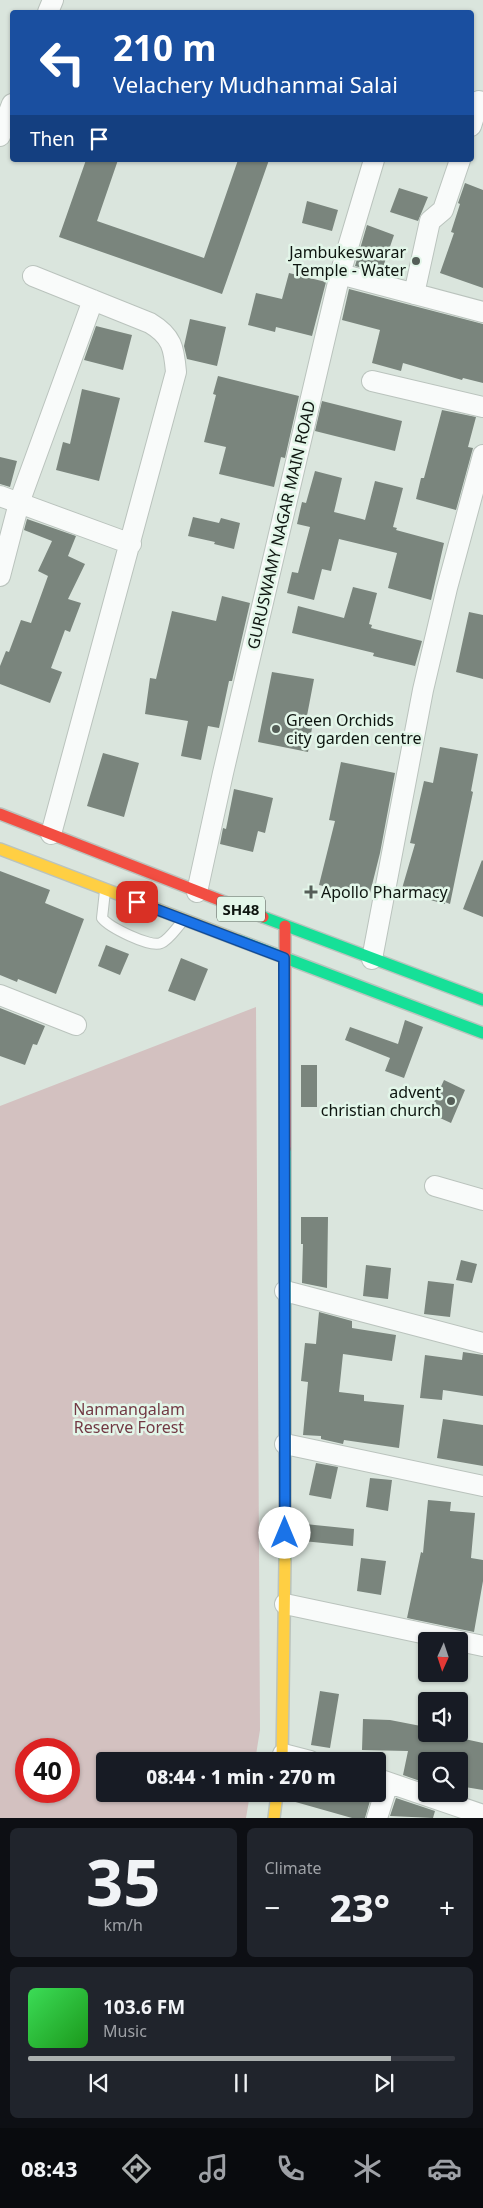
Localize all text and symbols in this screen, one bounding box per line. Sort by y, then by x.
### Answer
text: 210 m [113,24,216,71]
icon: left [30,30,95,95]
text: Velachery Mudhanmai Salai [113,69,398,99]
icon: arrive [85,125,113,153]
text: Then [30,126,75,152]
place label: Jambukeswarar Temple - Water [287,241,406,281]
marker: Jambukeswarar Temple - Water [410,255,422,267]
street label: GURUSWAMY NAGAR MAIN ROAD [242,399,320,651]
place label: Green Orchids city garden centre [286,709,422,749]
marker: Green Orchids city garden centre [270,723,282,735]
pin [116,881,158,923]
place label: Apollo Pharmacy [321,881,449,903]
marker: Apollo Pharmacy [305,886,317,898]
icon: arrive [123,888,151,916]
road number: SH48 [217,896,265,922]
place label: advent christian church [321,1081,441,1121]
marker: advent christian church [445,1095,457,1107]
park label: Nanmangalam Reserve Forest [73,1398,185,1438]
position arrow [258,1506,310,1558]
north arrow [418,1632,468,1682]
map controls [418,1632,468,1802]
button: sound [418,1692,468,1742]
speed limit sign: 40 [15,1738,80,1803]
button: search [418,1752,468,1802]
text: 08:44 · 1 min · 270 m [146,1764,336,1790]
text: 35 [86,1837,160,1925]
text: Climate [265,1857,322,1879]
text: 23° [330,1881,390,1933]
text: − [265,1888,281,1926]
text: + [439,1888,455,1926]
text: km/h [104,1914,143,1936]
text: 103.6 FM [103,1994,185,2020]
text: Music [103,2020,147,2042]
icon: previous [85,2069,113,2097]
icon: pause [227,2069,255,2097]
icon: next [370,2069,398,2097]
icon: directions [119,2151,154,2186]
icon: music [196,2151,231,2186]
icon: phone [273,2151,308,2186]
icon: climate [350,2151,385,2186]
icon: car [427,2151,462,2186]
text: 08:43 [21,2153,77,2183]

